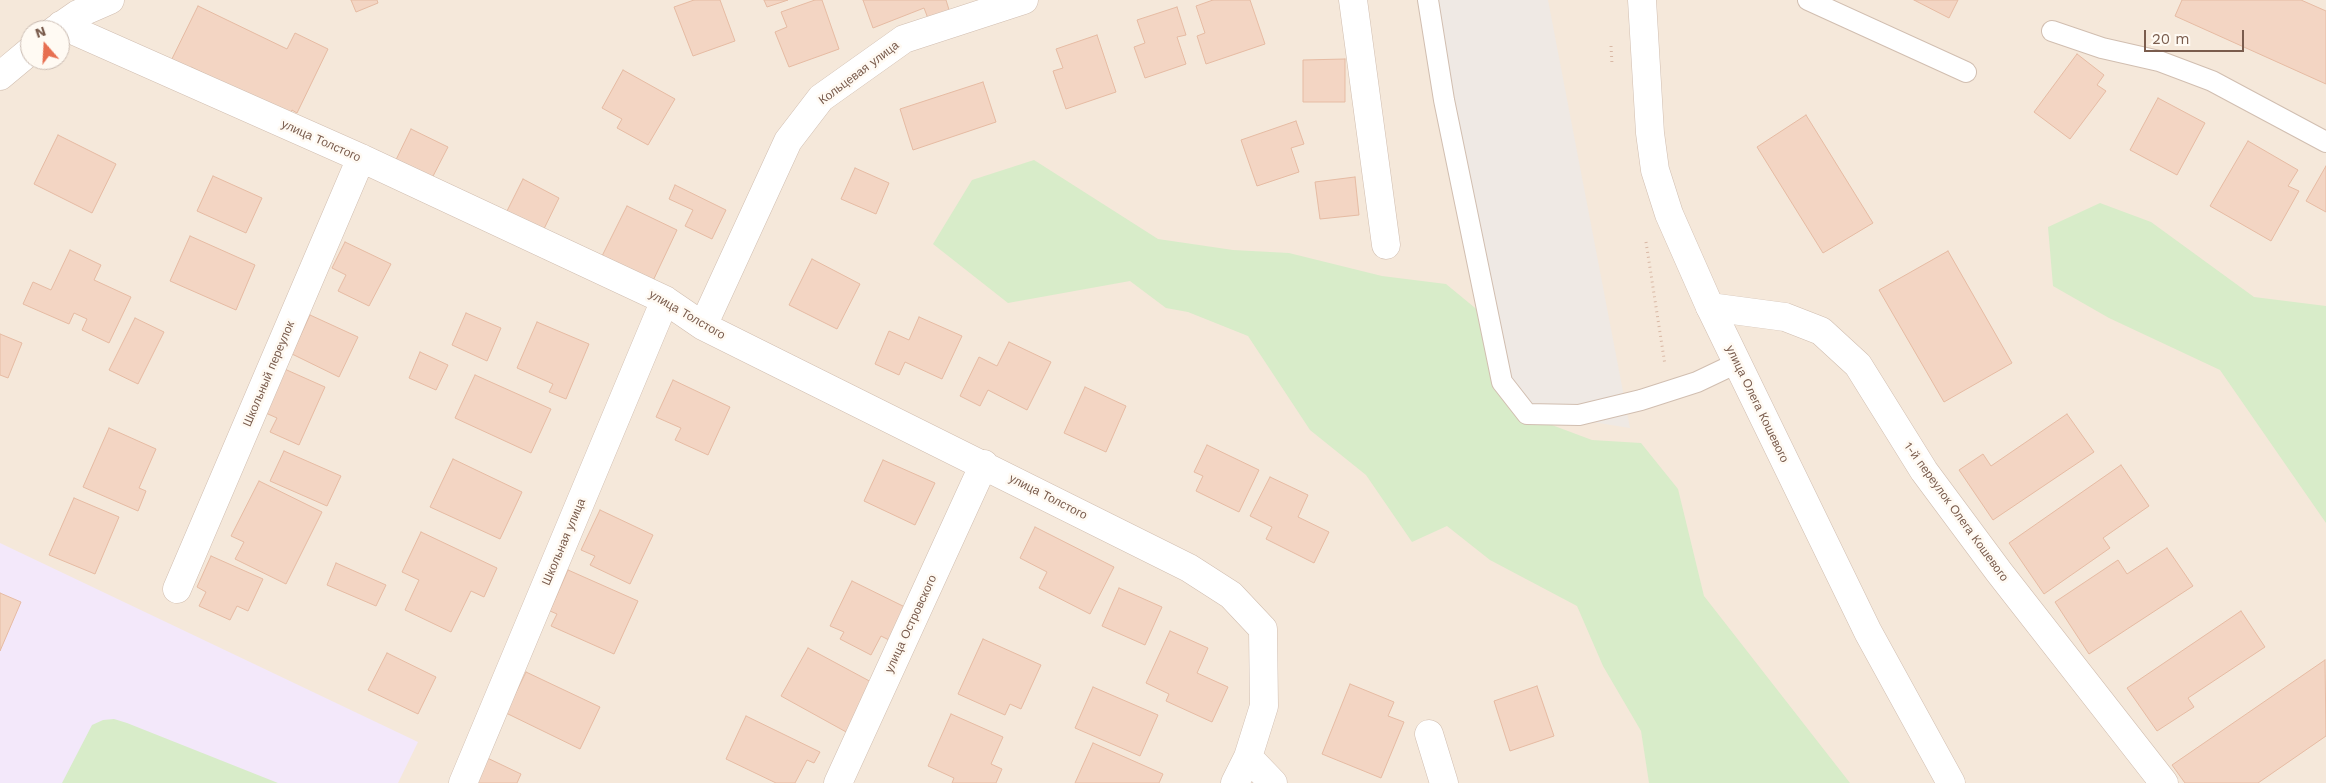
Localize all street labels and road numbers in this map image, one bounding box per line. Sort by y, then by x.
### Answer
street label: Кольцевая улица [816,38,902,108]
street label: улица Толстого [279,117,363,165]
street label: улица Толстого [646,287,728,343]
street label: Школьный переулок [240,319,298,429]
street label: улица Олега Кошевого [1722,343,1792,465]
street label: 1-й переулок Олега Кошевого [1901,440,2011,584]
street label: улица Толстого [1007,471,1089,523]
street label: Школьная улица [539,496,589,588]
street label: улица Островского [882,573,940,675]

